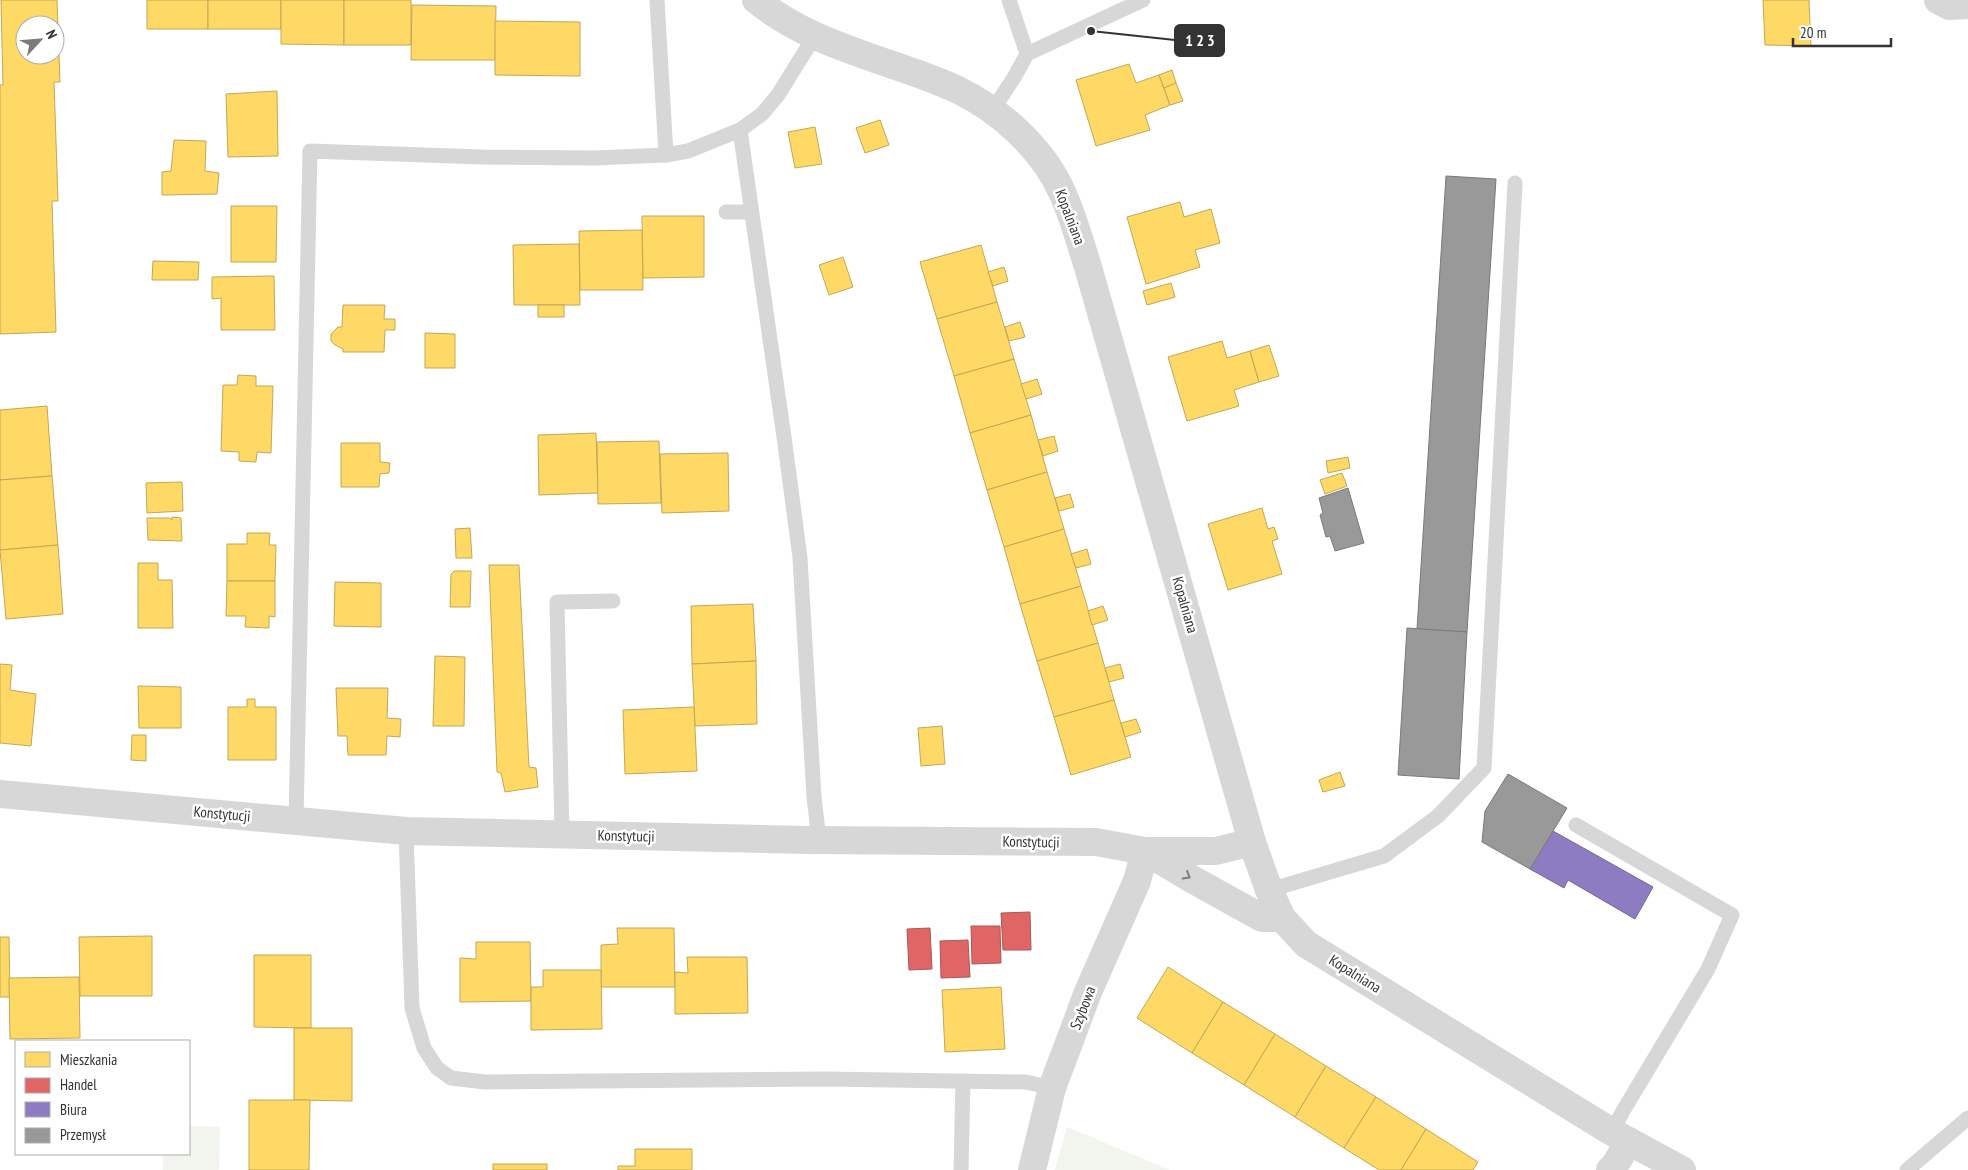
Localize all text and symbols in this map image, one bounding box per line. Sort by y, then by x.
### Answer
north arrow [15,15,65,65]
scale bar [1793,15,1890,47]
text: 20 m [1800,23,1826,42]
callout: 1 2 3 [1175,25,1224,56]
text: N [42,27,61,42]
text: 1 2 3 [1185,30,1215,50]
street label: Kopalniana [1051,186,1090,247]
street label: Kopalniana [1168,574,1203,635]
street label: Konstytucji [193,802,251,825]
street label: Konstytucji [597,826,655,845]
street label: Konstytucji [1002,832,1060,851]
one-way arrow [1181,870,1190,880]
street label: Kopalniana [1326,950,1385,997]
street label: Szybowa [1066,983,1099,1032]
legend [15,1040,190,1155]
text: Mieszkania [60,1050,117,1069]
text: Handel [60,1075,97,1094]
text: Biura [60,1100,87,1119]
text: Przemysł [60,1125,106,1144]

